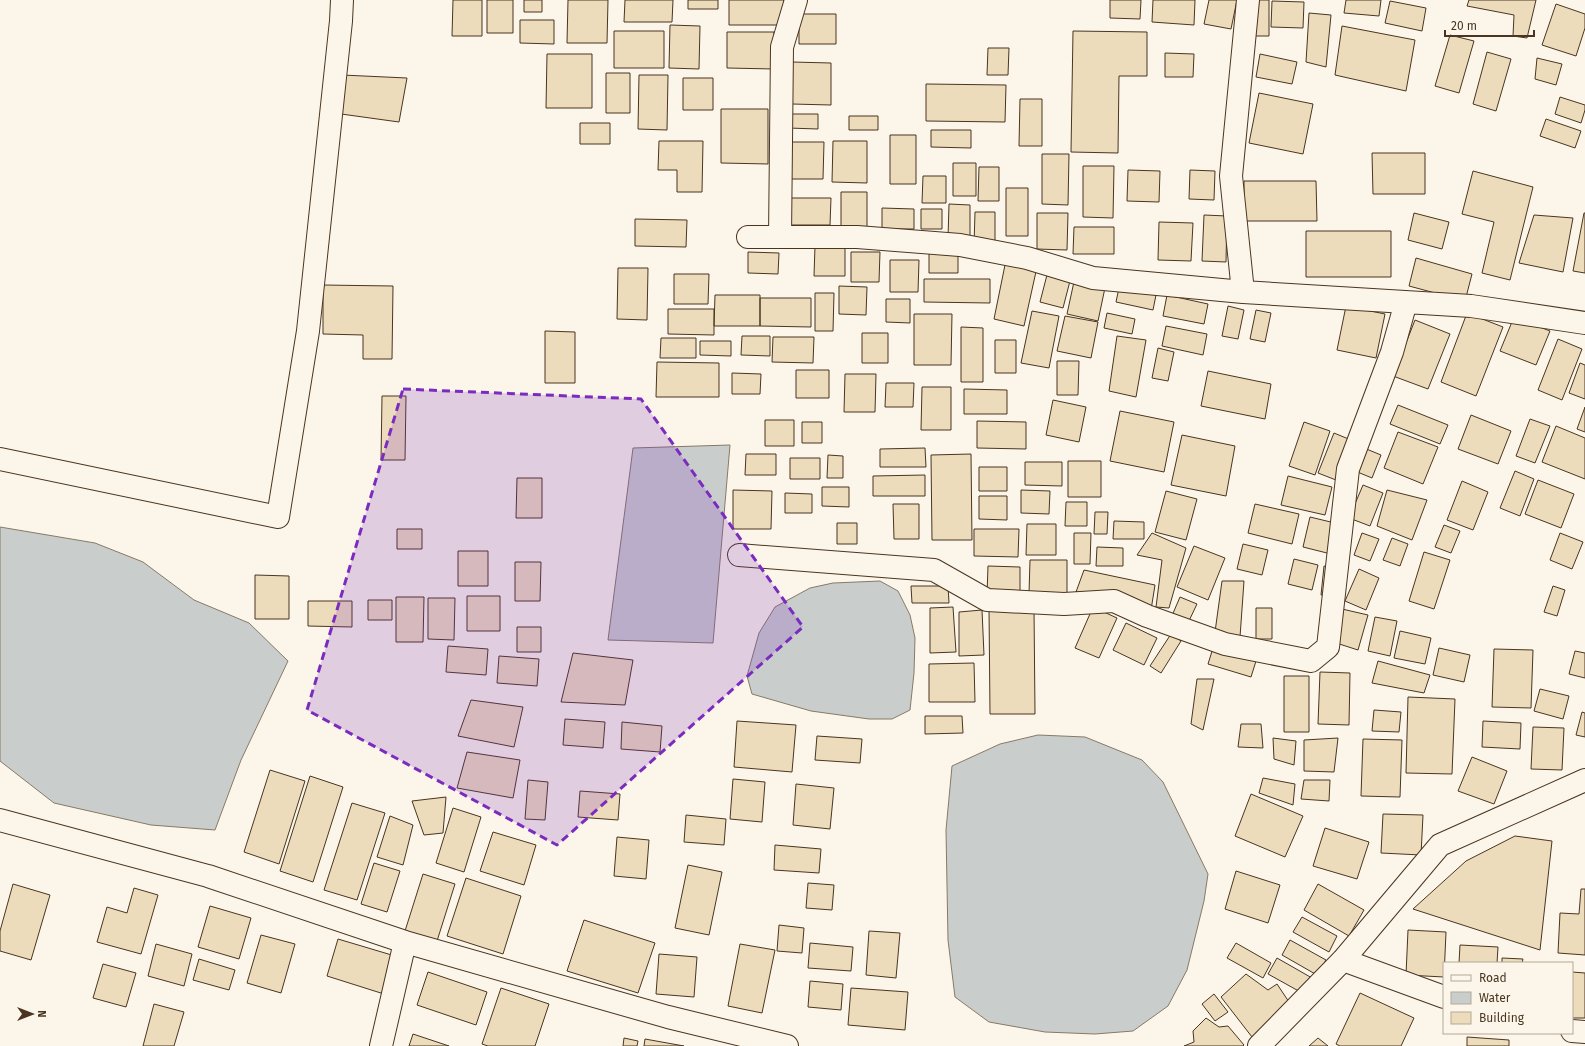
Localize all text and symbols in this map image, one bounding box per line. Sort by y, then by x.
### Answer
scale bar [1445,12,1534,38]
text: 20 m [1451,19,1477,33]
legend [1443,962,1573,1034]
text: Road [1479,971,1507,985]
text: Water [1479,991,1511,1005]
north arrow [12,994,52,1034]
text: N [35,1010,48,1018]
text: Building [1479,1011,1525,1025]

